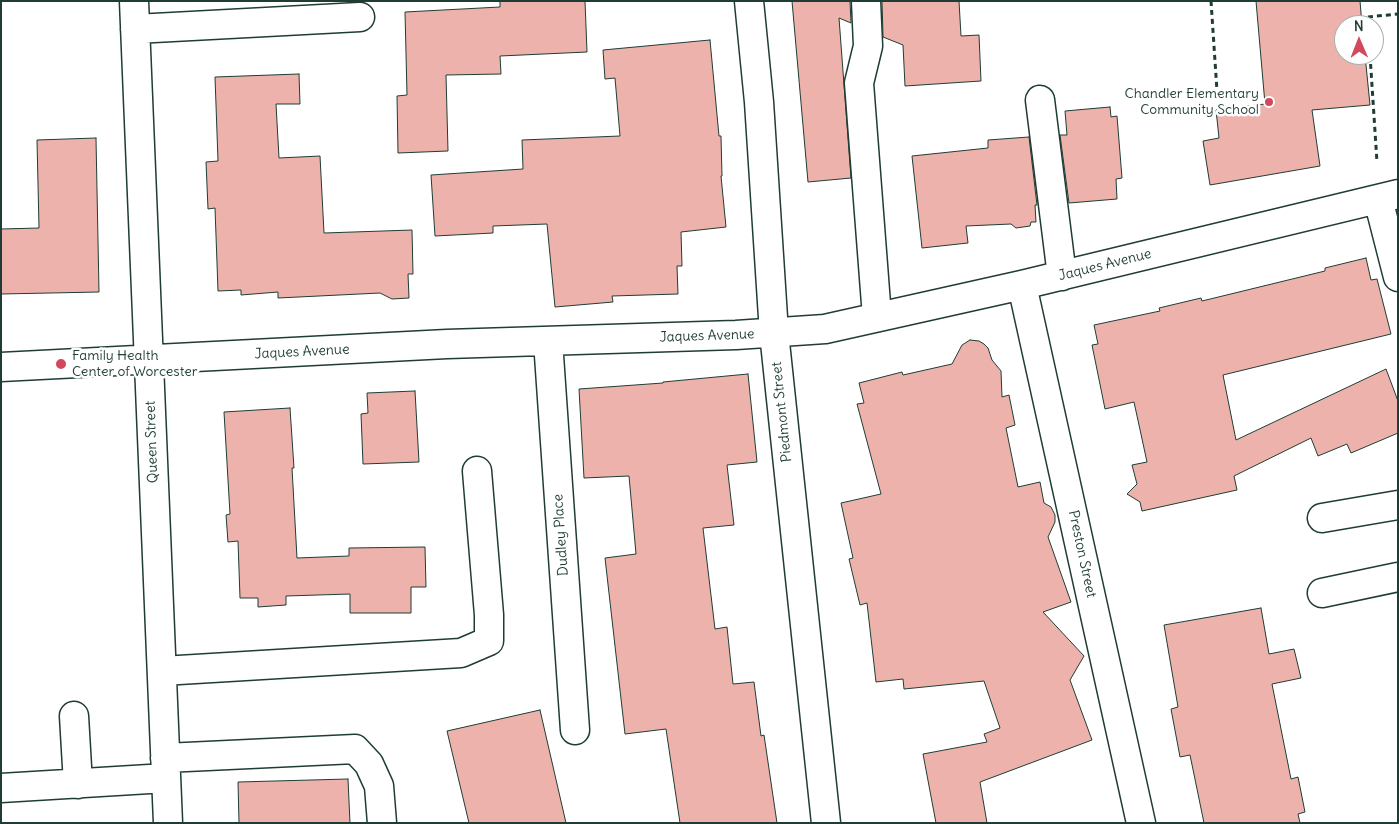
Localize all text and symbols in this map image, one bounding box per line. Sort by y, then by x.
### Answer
north arrow [1334,15,1384,65]
text: N [1354,17,1364,35]
place label: Chandler Elementary Community School [1125,86,1259,118]
marker: Chandler Elementary Community School [1263,96,1275,108]
street label: Jaques Avenue [1057,245,1153,285]
street label: Jaques Avenue [659,326,755,346]
street label: Jaques Avenue [254,341,350,363]
place label: Family Health Center of Worcester [72,348,198,381]
marker: Family Health Center of Worcester [54,357,68,371]
street label: Piedmont Street [768,361,796,463]
street label: Queen Street [142,400,162,484]
street label: Dudley Place [550,493,572,577]
street label: Preston Street [1065,509,1099,599]

